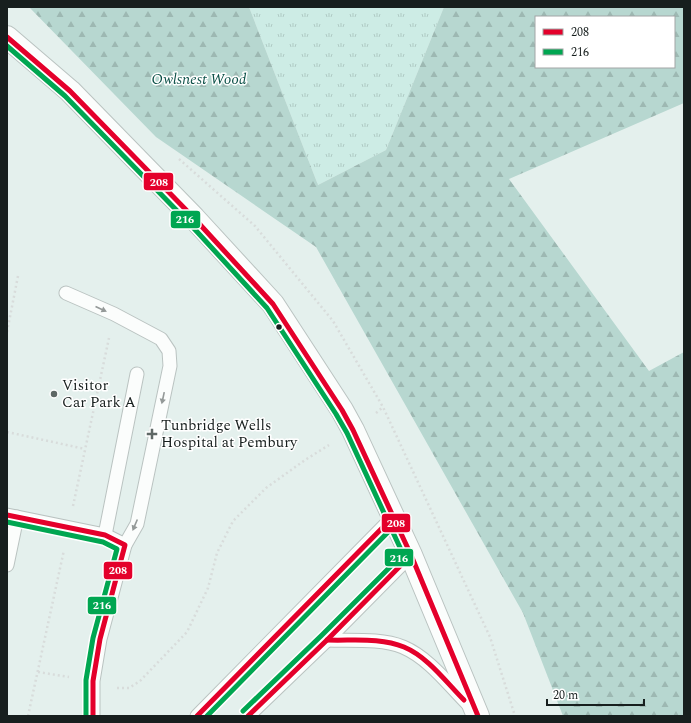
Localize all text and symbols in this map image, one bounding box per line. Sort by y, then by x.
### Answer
legend [535,16,675,68]
text: 208 [571,23,589,42]
text: 216 [571,43,589,62]
park label: Owlsnest Wood [152,68,247,91]
line badge: 208 [143,172,174,191]
text: 208 [150,174,168,191]
line badge: 216 [170,210,201,229]
text: 216 [176,211,194,228]
one-way arrow [96,306,107,312]
unlabelled marker [274,322,284,332]
place label: Visitor Car Park A [62,374,136,414]
marker: Visitor Car Park A [49,389,59,399]
one-way arrow [160,392,166,405]
place label: Tunbridge Wells Hospital at Pembury [161,414,298,454]
marker: Tunbridge Wells Hospital at Pembury [146,428,158,440]
line badge: 208 [381,513,411,533]
text: 208 [387,515,405,532]
one-way arrow [132,520,138,531]
line badge: 216 [384,548,414,567]
text: 216 [390,550,408,567]
line badge: 208 [103,561,133,580]
text: 208 [109,562,127,579]
line badge: 216 [87,596,117,615]
text: 216 [93,597,111,614]
scale bar [547,681,644,707]
text: 20 m [553,686,578,705]

